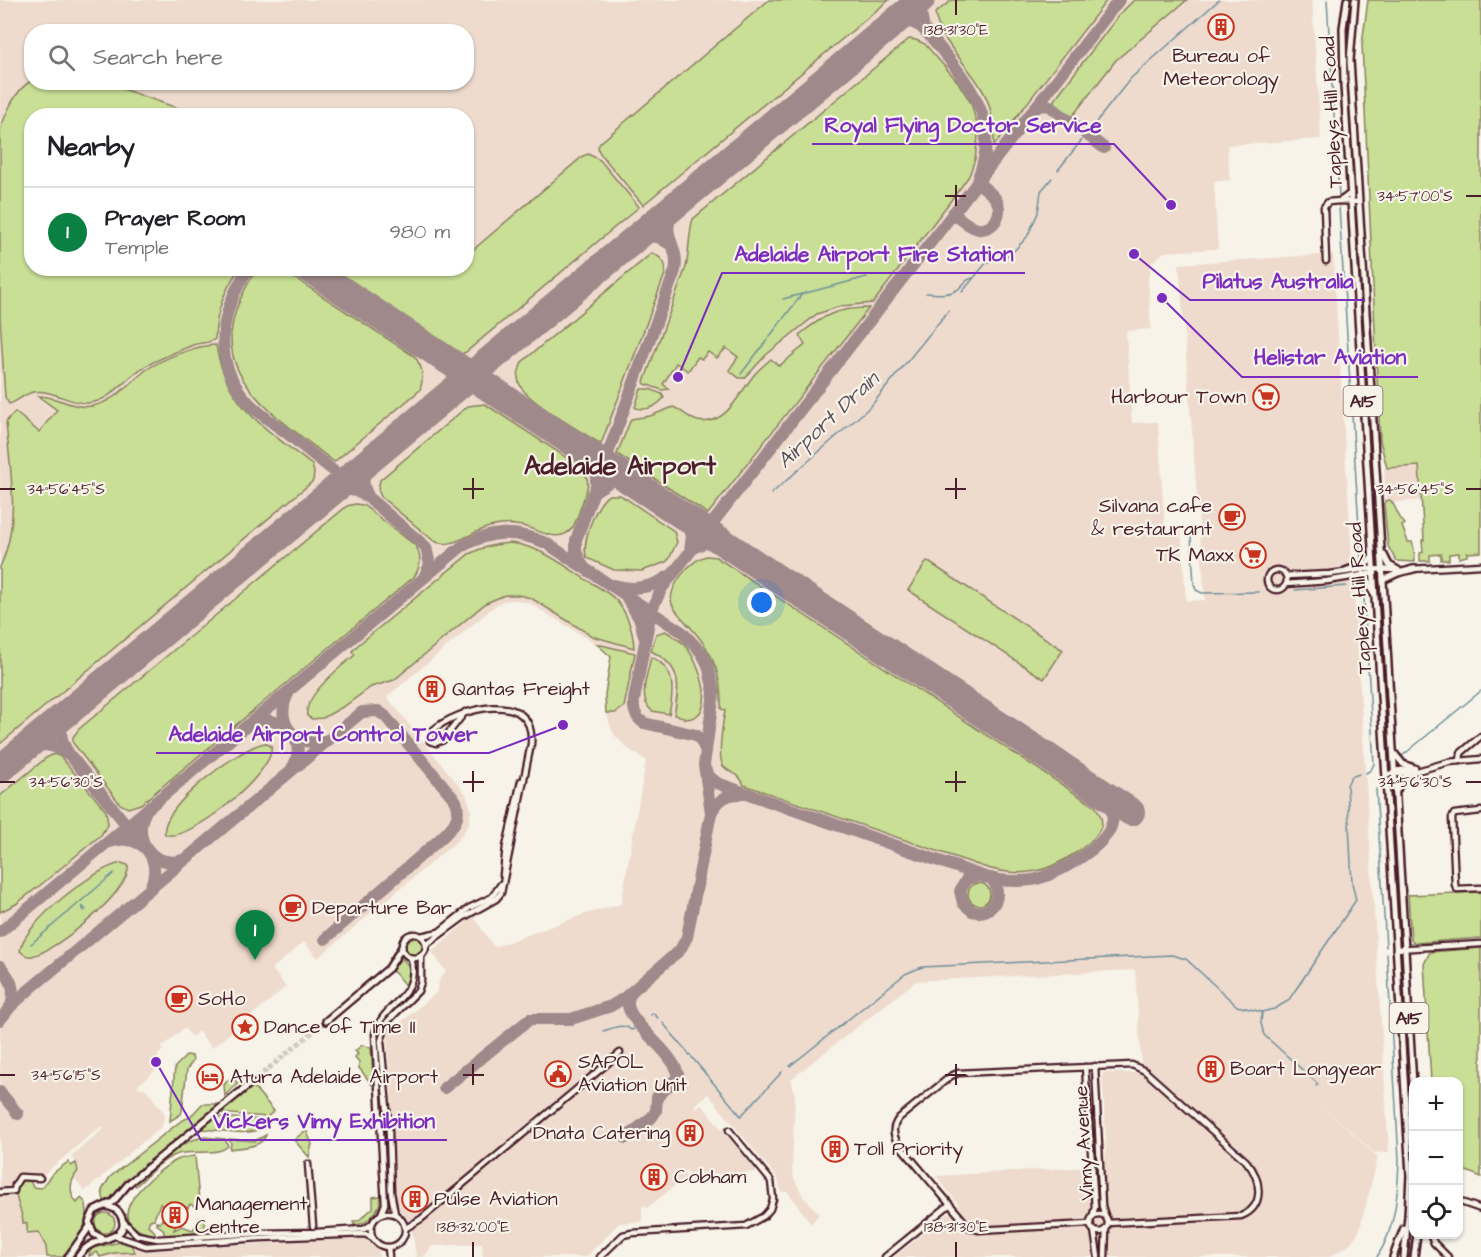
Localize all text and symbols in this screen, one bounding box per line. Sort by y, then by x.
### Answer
building icon: Bureau of Meteorology [1206,12,1236,42]
text: 138°31'30"E [924,20,988,41]
search box [24,24,474,90]
street label: Tapleys Hill Road [1314,35,1351,189]
icon: search [45,41,78,74]
text: Search here [93,42,223,73]
place label: Bureau of Meteorology [1163,42,1279,94]
callout: Royal Flying Doctor Service [812,105,1114,144]
text: Royal Flying Doctor Service [824,111,1102,143]
text: Nearby [48,129,135,165]
text: 34°57'00"S [1377,186,1453,207]
text: Prayer Room [105,203,245,234]
text: 1 [66,218,69,246]
text: 980 m [389,218,450,246]
text: Temple [105,234,169,262]
callout: Adelaide Airport Fire Station [722,234,1025,273]
text: Adelaide Airport Fire Station [734,240,1014,270]
callout: Pilatus Australia [1190,261,1365,300]
text: Pilatus Australia [1202,267,1354,296]
callout: Helistar Aviation [1242,338,1418,377]
text: Helistar Aviation [1254,343,1407,372]
water label: Airport Drain [771,364,886,475]
supermarket icon: Harbour Town [1251,382,1281,412]
place label: Harbour Town [1111,383,1246,411]
road number: A15 [1344,386,1382,416]
district label: Adelaide Airport [524,448,716,484]
text: 34°56'45"S [27,479,105,500]
text: 34°56'45"S [1376,479,1454,500]
place label: Silvana cafe & restaurant [1091,492,1212,543]
cafe icon: Silvana cafe & restaurant [1217,502,1247,532]
street label: Tapleys Hill Road [1341,521,1380,675]
supermarket icon: TK Maxx [1238,540,1268,570]
place label: TK Maxx [1156,541,1235,569]
your location [747,588,776,617]
building icon: Qantas Freight [417,674,447,704]
place label: Qantas Freight [452,675,590,704]
callout: Adelaide Airport Control Tower [156,714,489,753]
text: Adelaide Airport Control Tower [168,720,478,750]
text: 34°56'30"S [29,772,103,793]
text: 34°56'30"S [1378,772,1452,793]
cafe icon: Departure Bar [278,893,308,923]
place label: Departure Bar [312,894,452,922]
pin: 1 [236,910,274,960]
cafe icon: SoHo [164,984,194,1014]
place label: SoHo [198,985,245,1013]
road number: A15 [1390,1003,1428,1033]
place icon: Dance of Time II [230,1012,260,1042]
place label: Dance of Time II [264,1013,416,1041]
place label: SAPOL Aviation Unit [578,1048,687,1099]
building icon: Boart Longyear [1196,1054,1226,1084]
place label: Boart Longyear [1230,1055,1381,1084]
public building icon: SAPOL Aviation Unit [543,1059,573,1089]
hotel icon: Atura Adelaide Airport [195,1062,225,1092]
place label: Atura Adelaide Airport [230,1063,438,1091]
text: 34°56'15"S [31,1065,101,1086]
map controls [1409,1077,1463,1239]
button: + [1409,1077,1463,1131]
street label: Vimy Avenue [1067,1085,1102,1201]
callout: Vickers Vimy Exhibition [201,1101,447,1140]
text: Vickers Vimy Exhibition [212,1107,435,1139]
building icon: Dnata Catering [675,1118,705,1148]
place label: Dnata Catering [533,1119,670,1148]
button: − [1409,1131,1463,1185]
building icon: Toll Priority [820,1134,850,1164]
place label: Toll Priority [854,1135,963,1164]
building icon: Cobham [639,1162,669,1192]
place label: Cobham [674,1163,747,1191]
building icon: Pulse Aviation [400,1184,430,1214]
place label: Pulse Aviation [434,1185,558,1213]
button: locate [1409,1185,1463,1239]
place label: Management Centre [195,1190,308,1241]
building icon: Management Centre [160,1200,190,1230]
text: 138°32'00"E [437,1217,509,1238]
text: 138°31'30"E [924,1217,988,1238]

